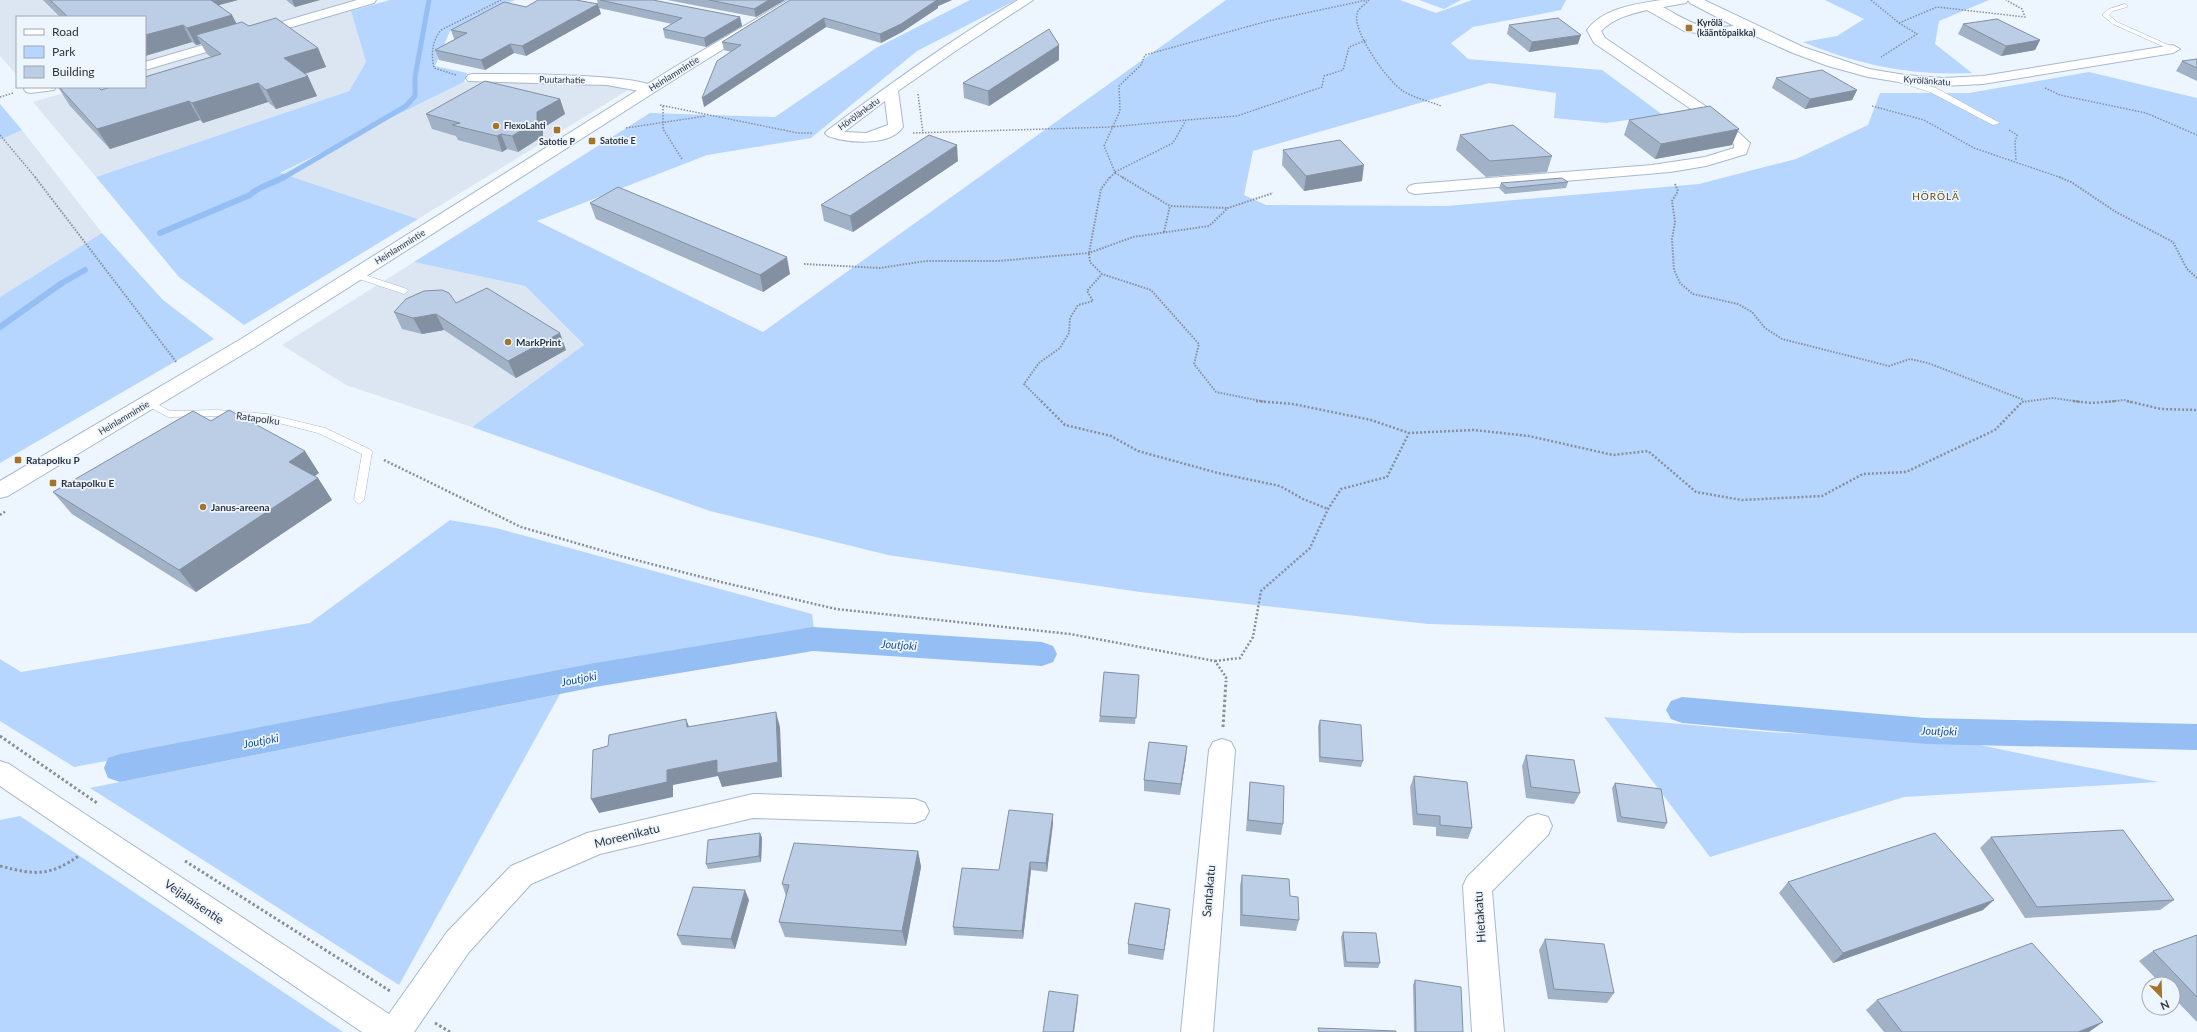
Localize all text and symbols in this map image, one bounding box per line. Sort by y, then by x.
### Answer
legend [16,16,146,88]
place label: Kyrölä (kääntöpaikka) [1697,17,1756,38]
marker: Kyrölä (kääntöpaikka) [1684,23,1694,33]
text: Road [52,24,79,39]
text: Park [52,44,76,59]
street label: Heinlammintie [646,54,701,93]
text: Building [52,64,95,79]
street label: Kyrölänkatu [1903,73,1951,88]
street label: Puutarhatie [539,74,585,85]
street label: Hörölänkatu [836,95,882,132]
place label: FlexoLahti [504,120,546,131]
marker: FlexoLahti [491,121,501,131]
marker: Satotie P [552,125,562,135]
place label: Satotie E [600,135,636,146]
place label: Satotie P [539,136,575,147]
marker: Satotie E [587,136,597,146]
district label: HÖRÖLÄ [1912,190,1960,202]
street label: Heinlammintie [372,227,427,266]
place label: MarkPrint [516,336,561,348]
marker: MarkPrint [503,337,513,347]
street label: Heinlammintie [96,398,151,437]
street label: Ratapolku [235,409,281,427]
place label: Ratapolku P [26,454,80,466]
marker: Ratapolku P [13,455,23,465]
place label: Ratapolku E [61,477,114,489]
marker: Ratapolku E [48,478,58,488]
place label: Janus-areena [211,501,270,513]
marker: Janus-areena [198,502,208,512]
water label: Joutjoki [880,637,918,652]
water label: Joutjoki [559,669,598,688]
water label: Joutjoki [1920,723,1958,738]
water label: Joutjoki [241,731,280,750]
street label: Moreenikatu [593,820,661,851]
street label: Santakatu [1199,864,1218,918]
street label: Veijalaisentie [162,876,227,927]
street label: Hietakatu [1470,891,1489,943]
north arrow [2141,976,2181,1016]
text: N [2159,998,2172,1013]

